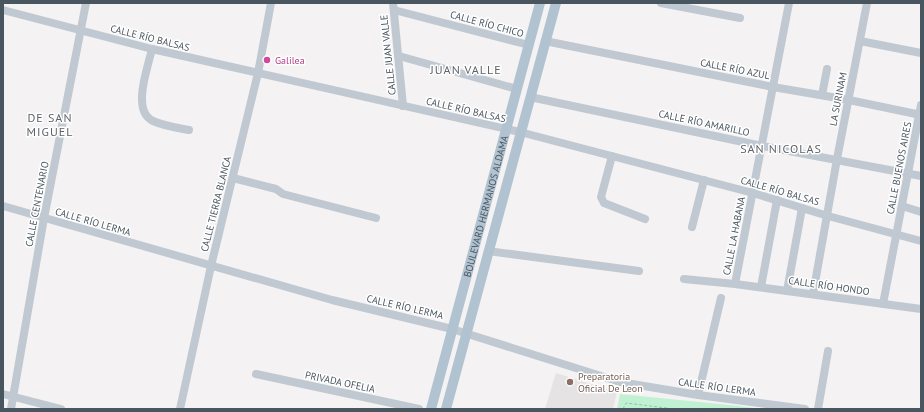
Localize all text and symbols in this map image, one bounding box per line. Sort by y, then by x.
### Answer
street label: CALLE RÍO CHICO [449,8,525,40]
street label: CALLE JUAN VALLE [377,14,399,96]
street label: CALLE RÍO BALSAS [109,22,191,54]
place label: Galilea [275,54,305,67]
marker: Galilea [262,55,272,65]
street label: CALLE RÍO AZUL [699,56,771,82]
district label: JUAN VALLE [429,62,502,77]
street label: LA SURINAM [826,71,850,127]
street label: CALLE RÍO BALSAS [425,95,507,125]
street label: CALLE RÍO AMARILLO [657,107,751,139]
district label: DE SAN MIGUEL [27,110,73,139]
street label: CALLE BUENOS AIRES [884,121,914,215]
street label: BOULEVARD HERMANOS ALDAMA [460,134,511,278]
district label: SAN NICOLAS [740,141,822,156]
street label: CALLE TIERRA BLANCA [198,155,234,253]
street label: CALLE CENTENARIO [22,160,52,248]
street label: CALLE RÍO BALSAS [739,174,821,208]
street label: CALLE LA HABANA [720,195,748,276]
street label: CALLE RÍO LERMA [54,205,133,239]
street label: CALLE RÍO HONDO [788,274,871,298]
street label: CALLE RÍO LERMA [365,292,445,322]
street label: PRIVADA OFELIA [304,368,376,396]
place label: Preparatoria Oficial De Leon [578,370,643,395]
street label: CALLE RÍO LERMA [677,375,757,399]
marker: Preparatoria Oficial De Leon [565,377,575,387]

